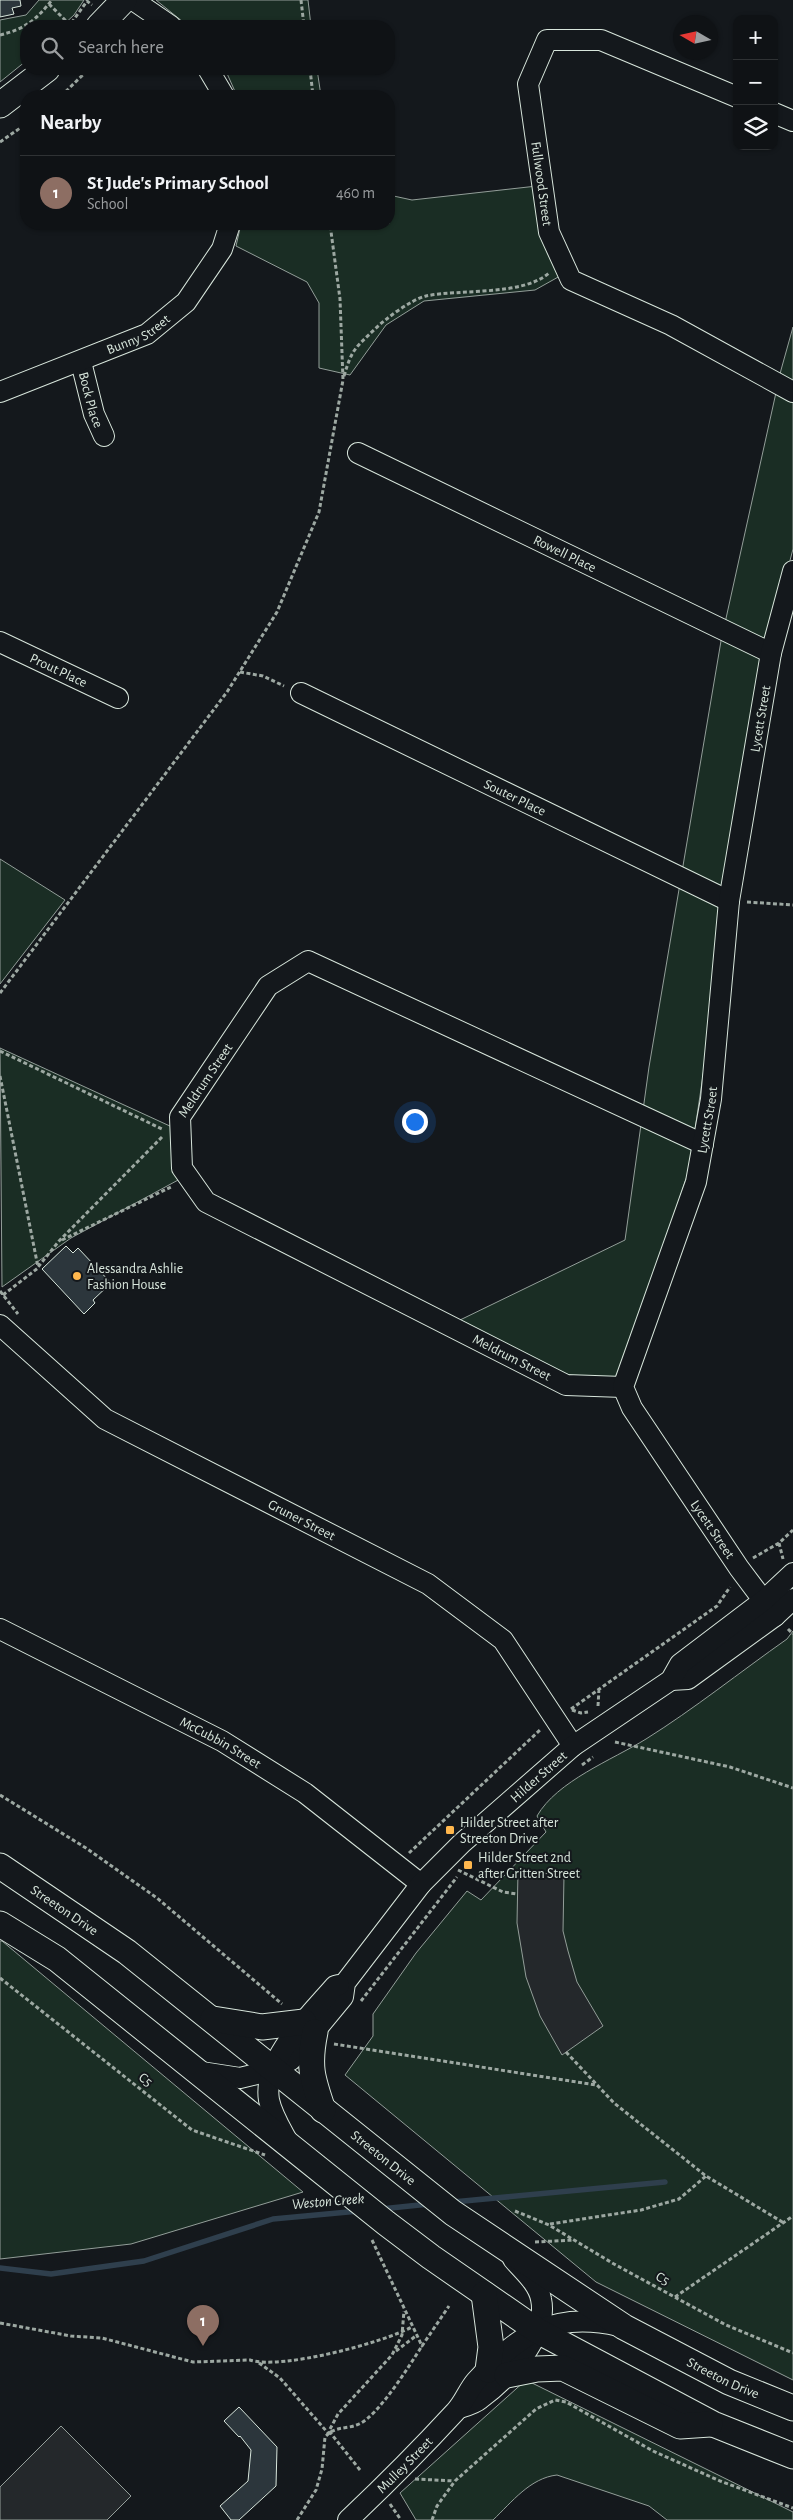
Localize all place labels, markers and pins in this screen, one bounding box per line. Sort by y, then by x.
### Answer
place label: Alessandra Ashlie Fashion House [87,1262,183,1292]
marker: Alessandra Ashlie Fashion House [71,1270,83,1282]
place label: Hilder Street after Streeton Drive [460,1816,559,1846]
marker: Hilder Street after Streeton Drive [444,1824,456,1836]
place label: Hilder Street 2nd after Gritten Street [478,1851,580,1881]
marker: Hilder Street 2nd after Gritten Street [462,1859,474,1871]
pin: 1 [187,2305,219,2346]

